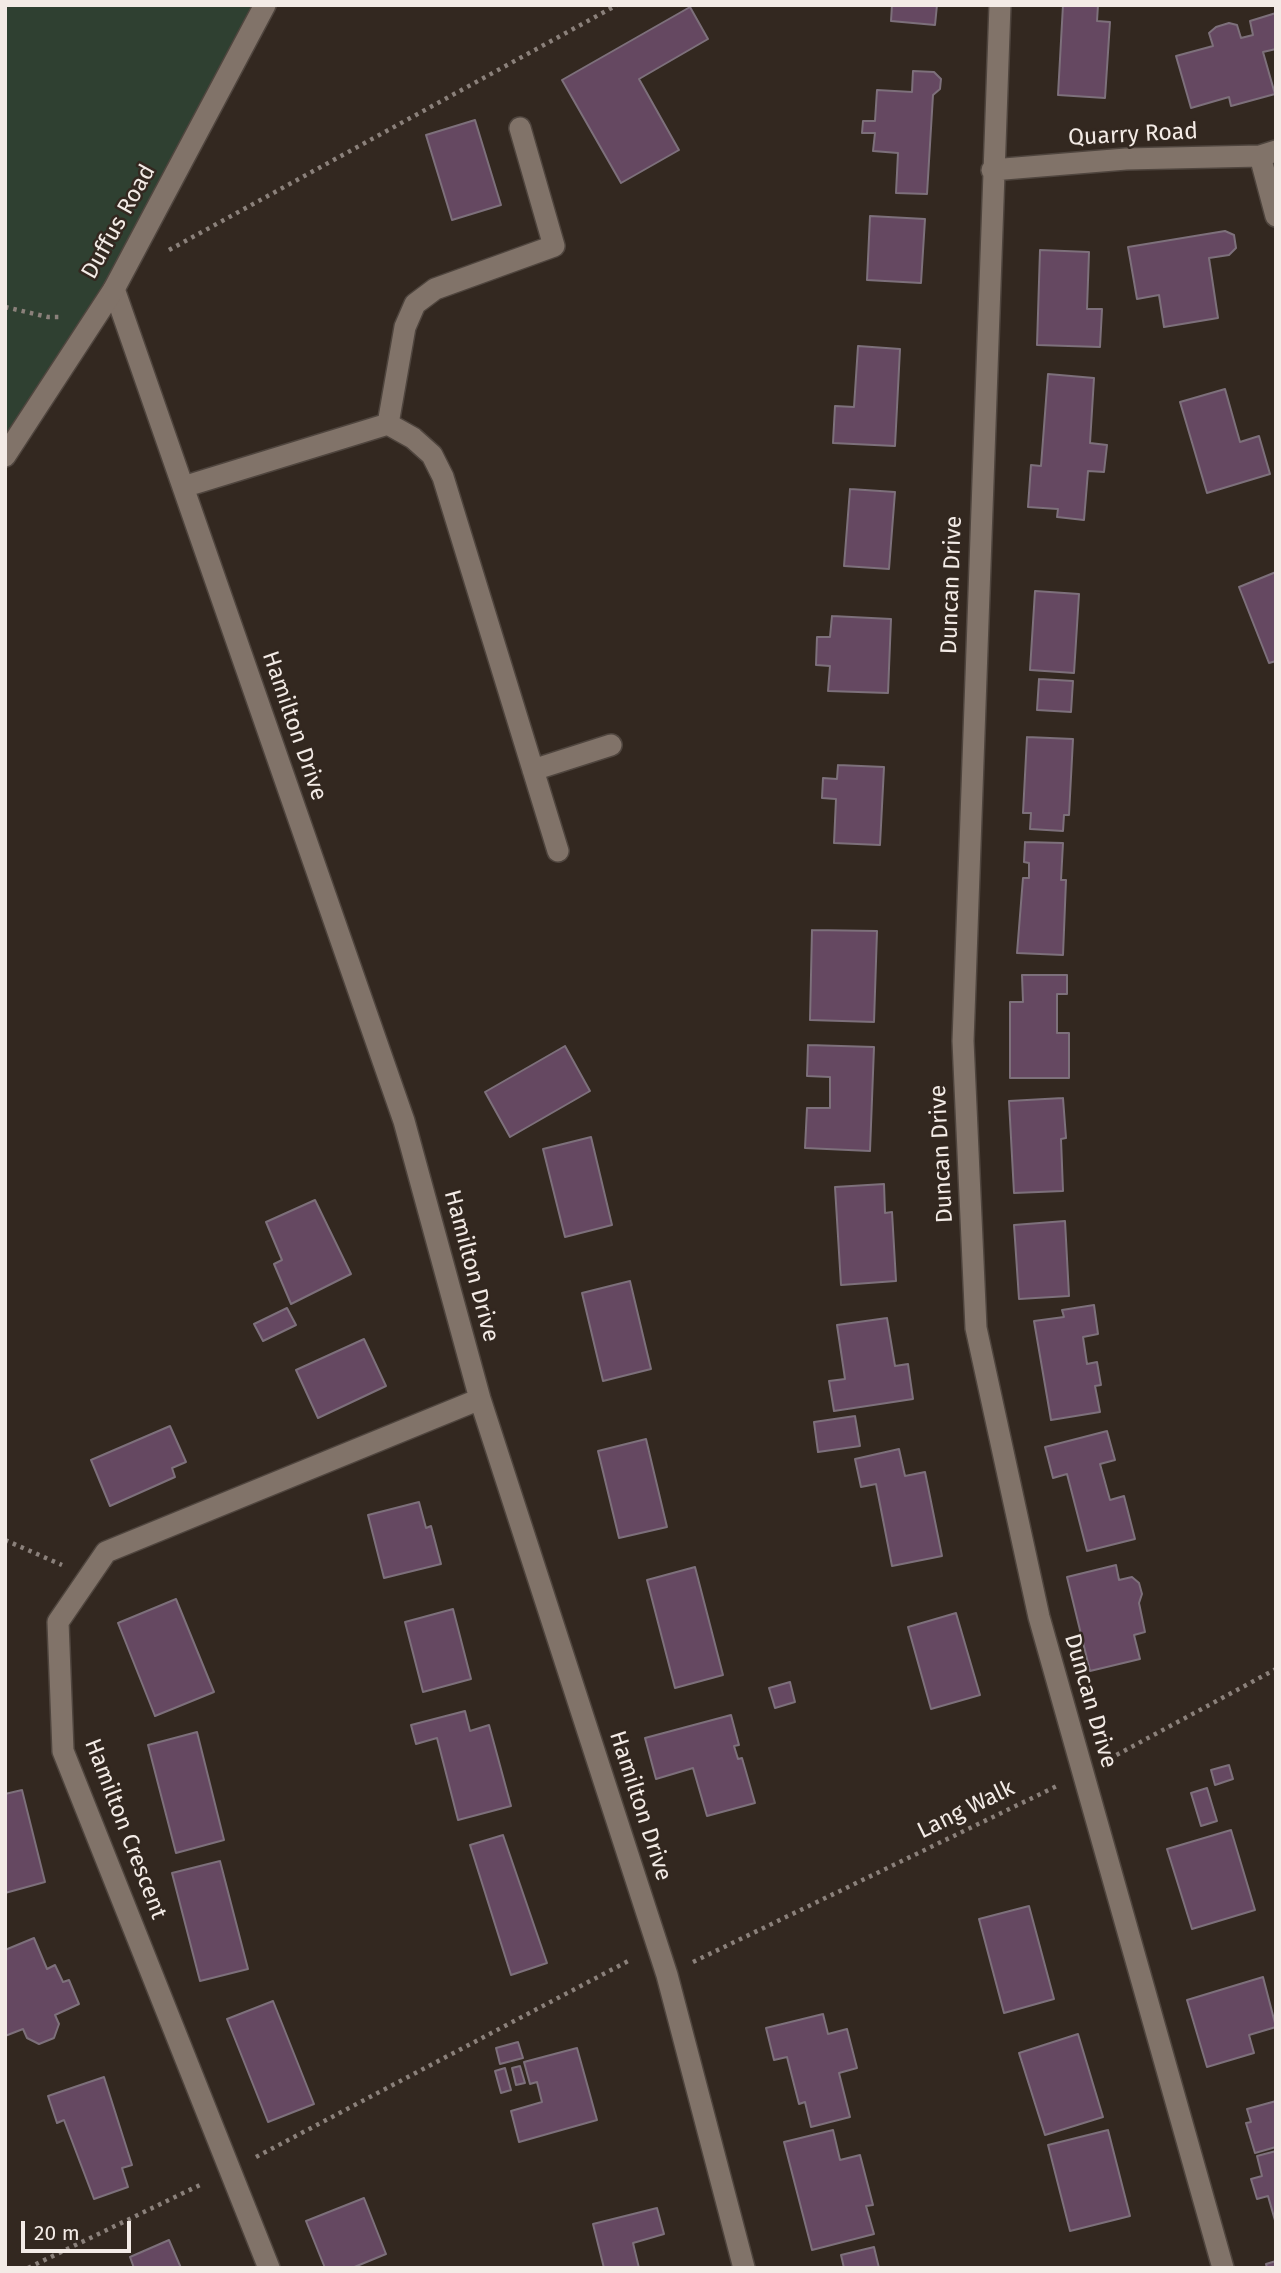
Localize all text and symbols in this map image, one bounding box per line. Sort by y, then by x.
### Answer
street label: Quarry Road [1067,118,1199,152]
street label: Duffus Road [76,160,162,284]
street label: Duncan Drive [936,515,968,655]
street label: Hamilton Drive [256,648,332,804]
street label: Duncan Drive [925,1084,959,1224]
street label: Hamilton Drive [437,1187,505,1345]
street label: Duncan Drive [1058,1631,1122,1771]
street label: Hamilton Drive [603,1728,677,1884]
street label: Hamilton Crescent [78,1735,172,1923]
street label: Lang Walk [913,1775,1019,1845]
scale bar [24,2206,135,2250]
text: 20 m [34,2220,80,2246]

